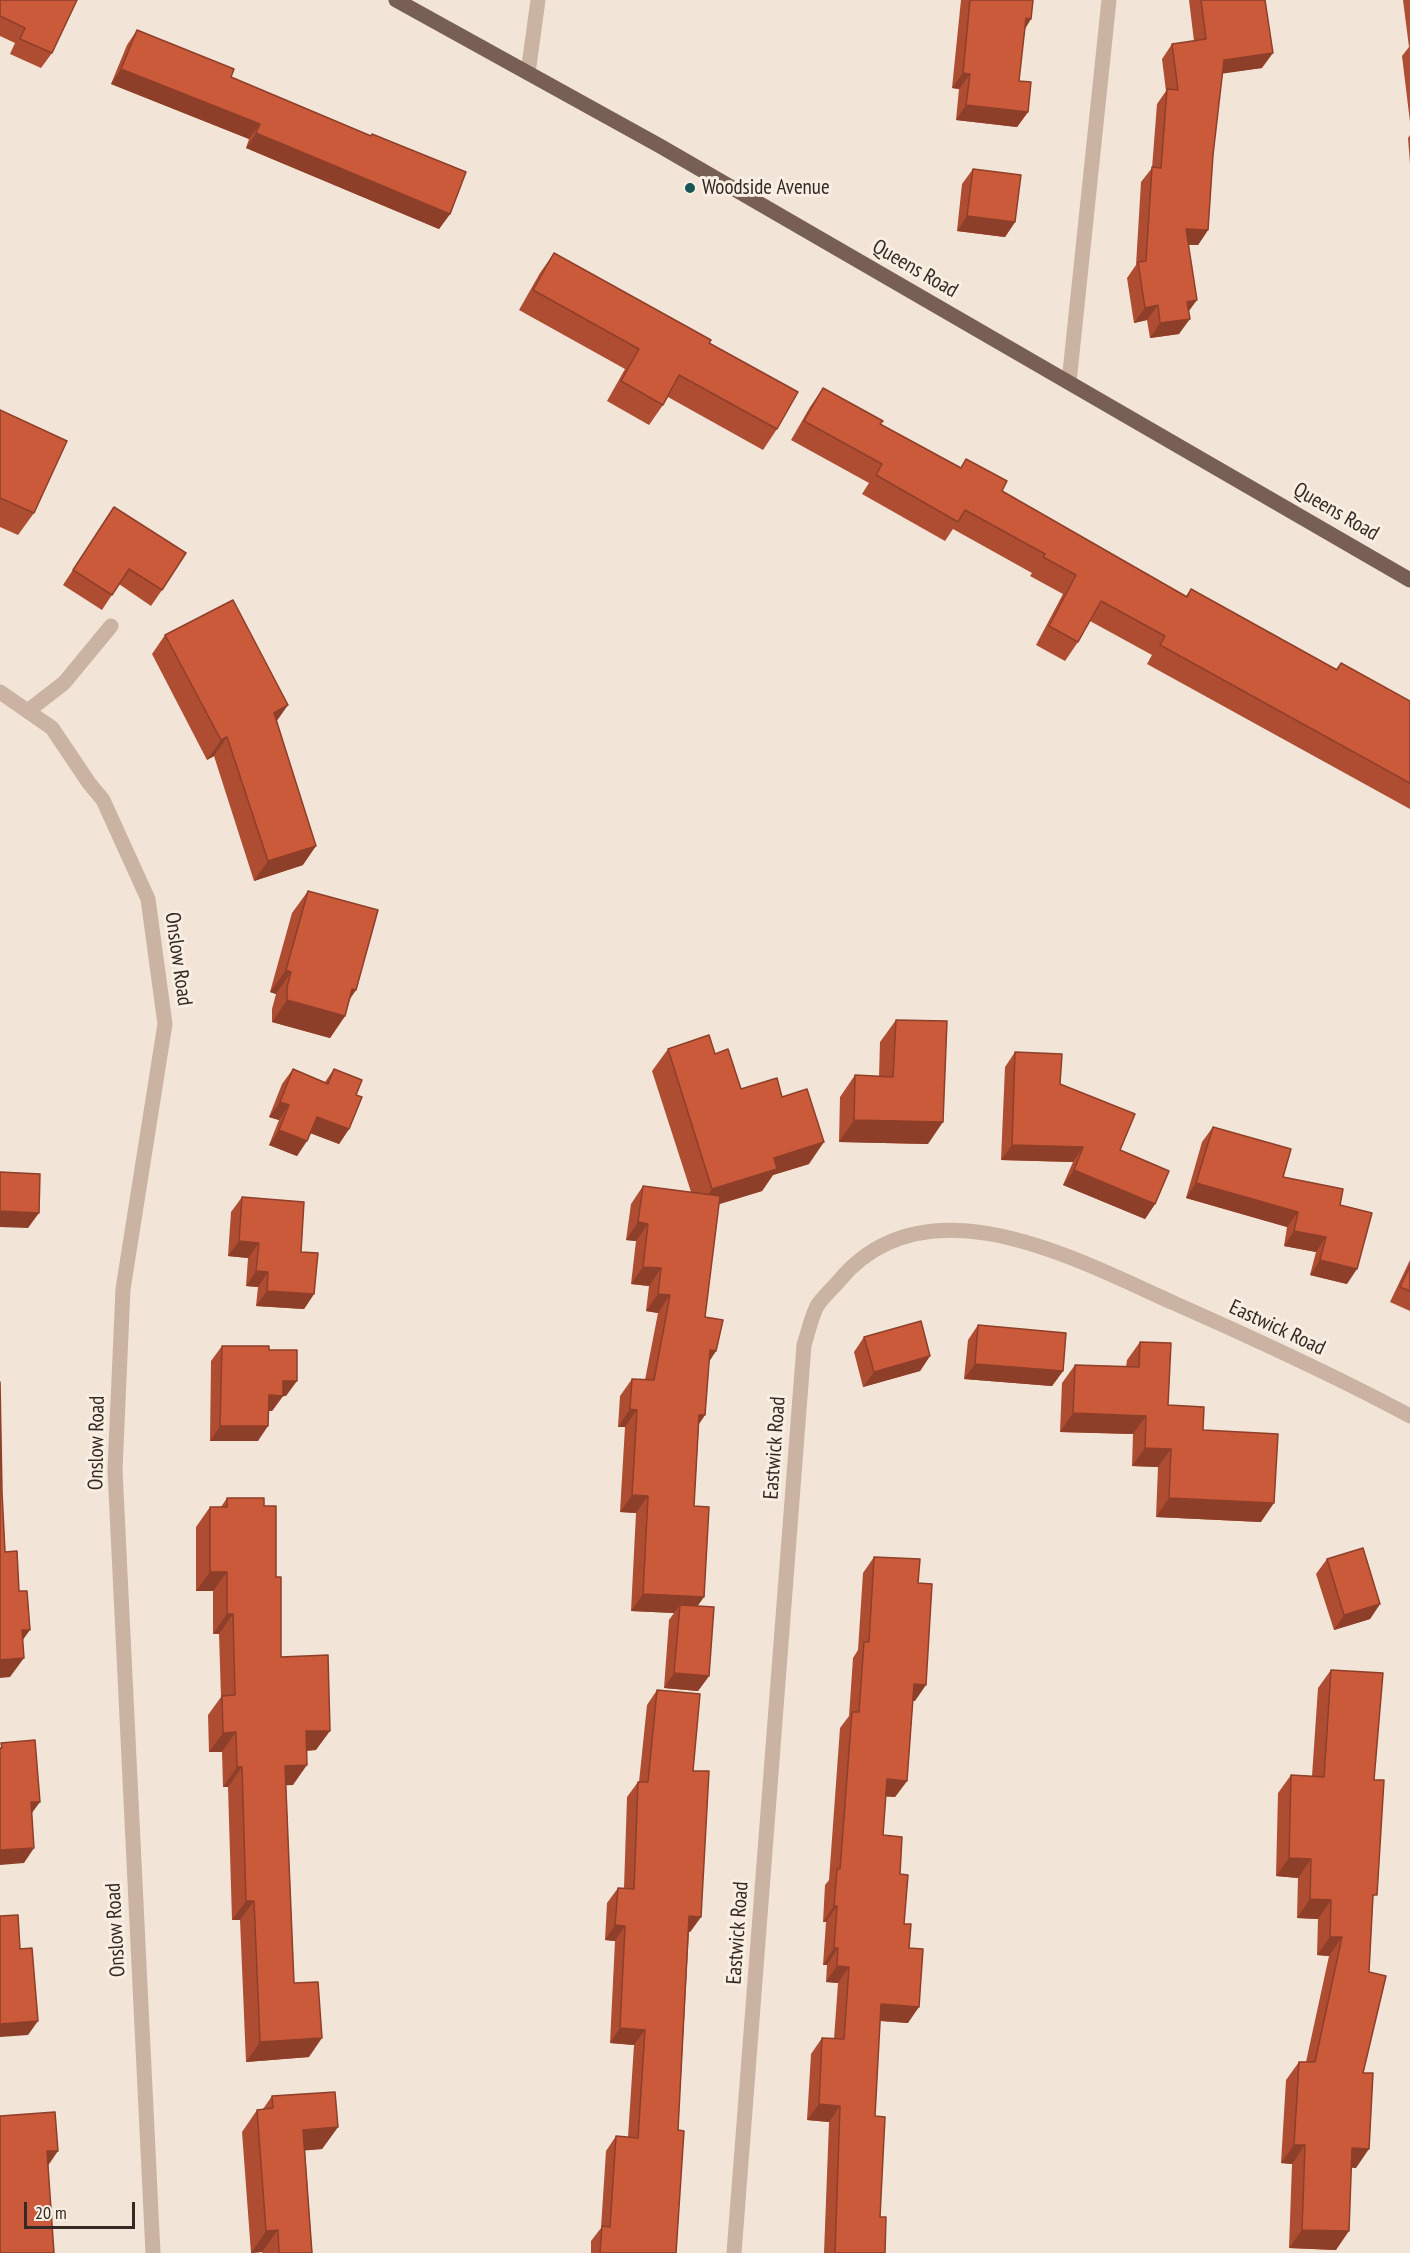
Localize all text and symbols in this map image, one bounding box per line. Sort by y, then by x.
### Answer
place label: Woodside Avenue [702,175,830,201]
marker: Woodside Avenue [683,181,697,195]
street label: Queens Road [868,234,962,304]
street label: Queens Road [1289,477,1383,547]
street label: Onslow Road [159,911,197,1007]
street label: Eastwick Road [1225,1295,1329,1361]
street label: Onslow Road [84,1396,110,1490]
street label: Eastwick Road [759,1396,791,1500]
street label: Eastwick Road [722,1881,754,1985]
street label: Onslow Road [101,1882,131,1978]
scale bar [27,2190,138,2228]
text: 20 m [35,2201,67,2224]

